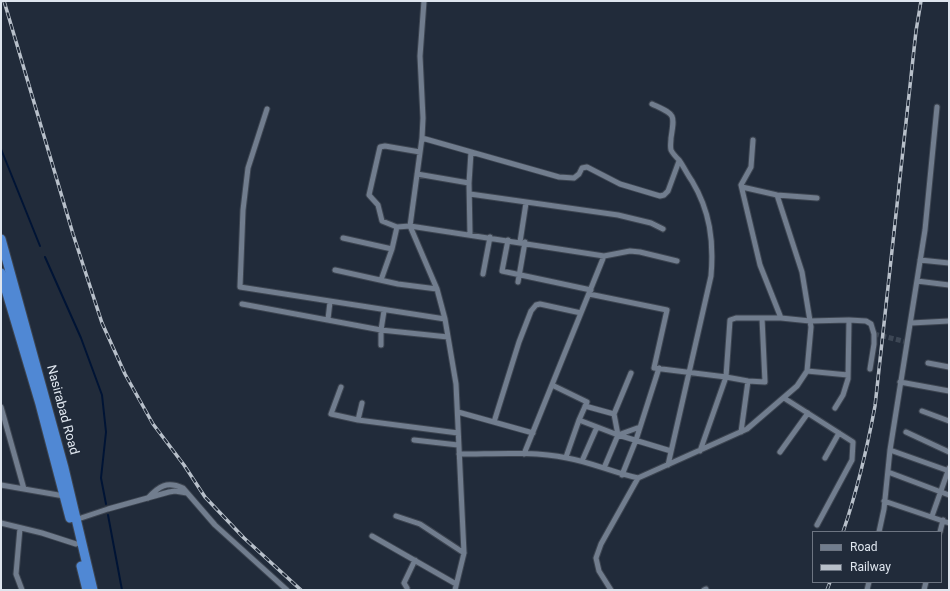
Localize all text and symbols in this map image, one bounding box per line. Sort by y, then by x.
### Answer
street label: Nasirabad Road [43,363,81,457]
legend [812,531,942,583]
text: Road [850,540,878,554]
text: Railway [850,560,891,574]

